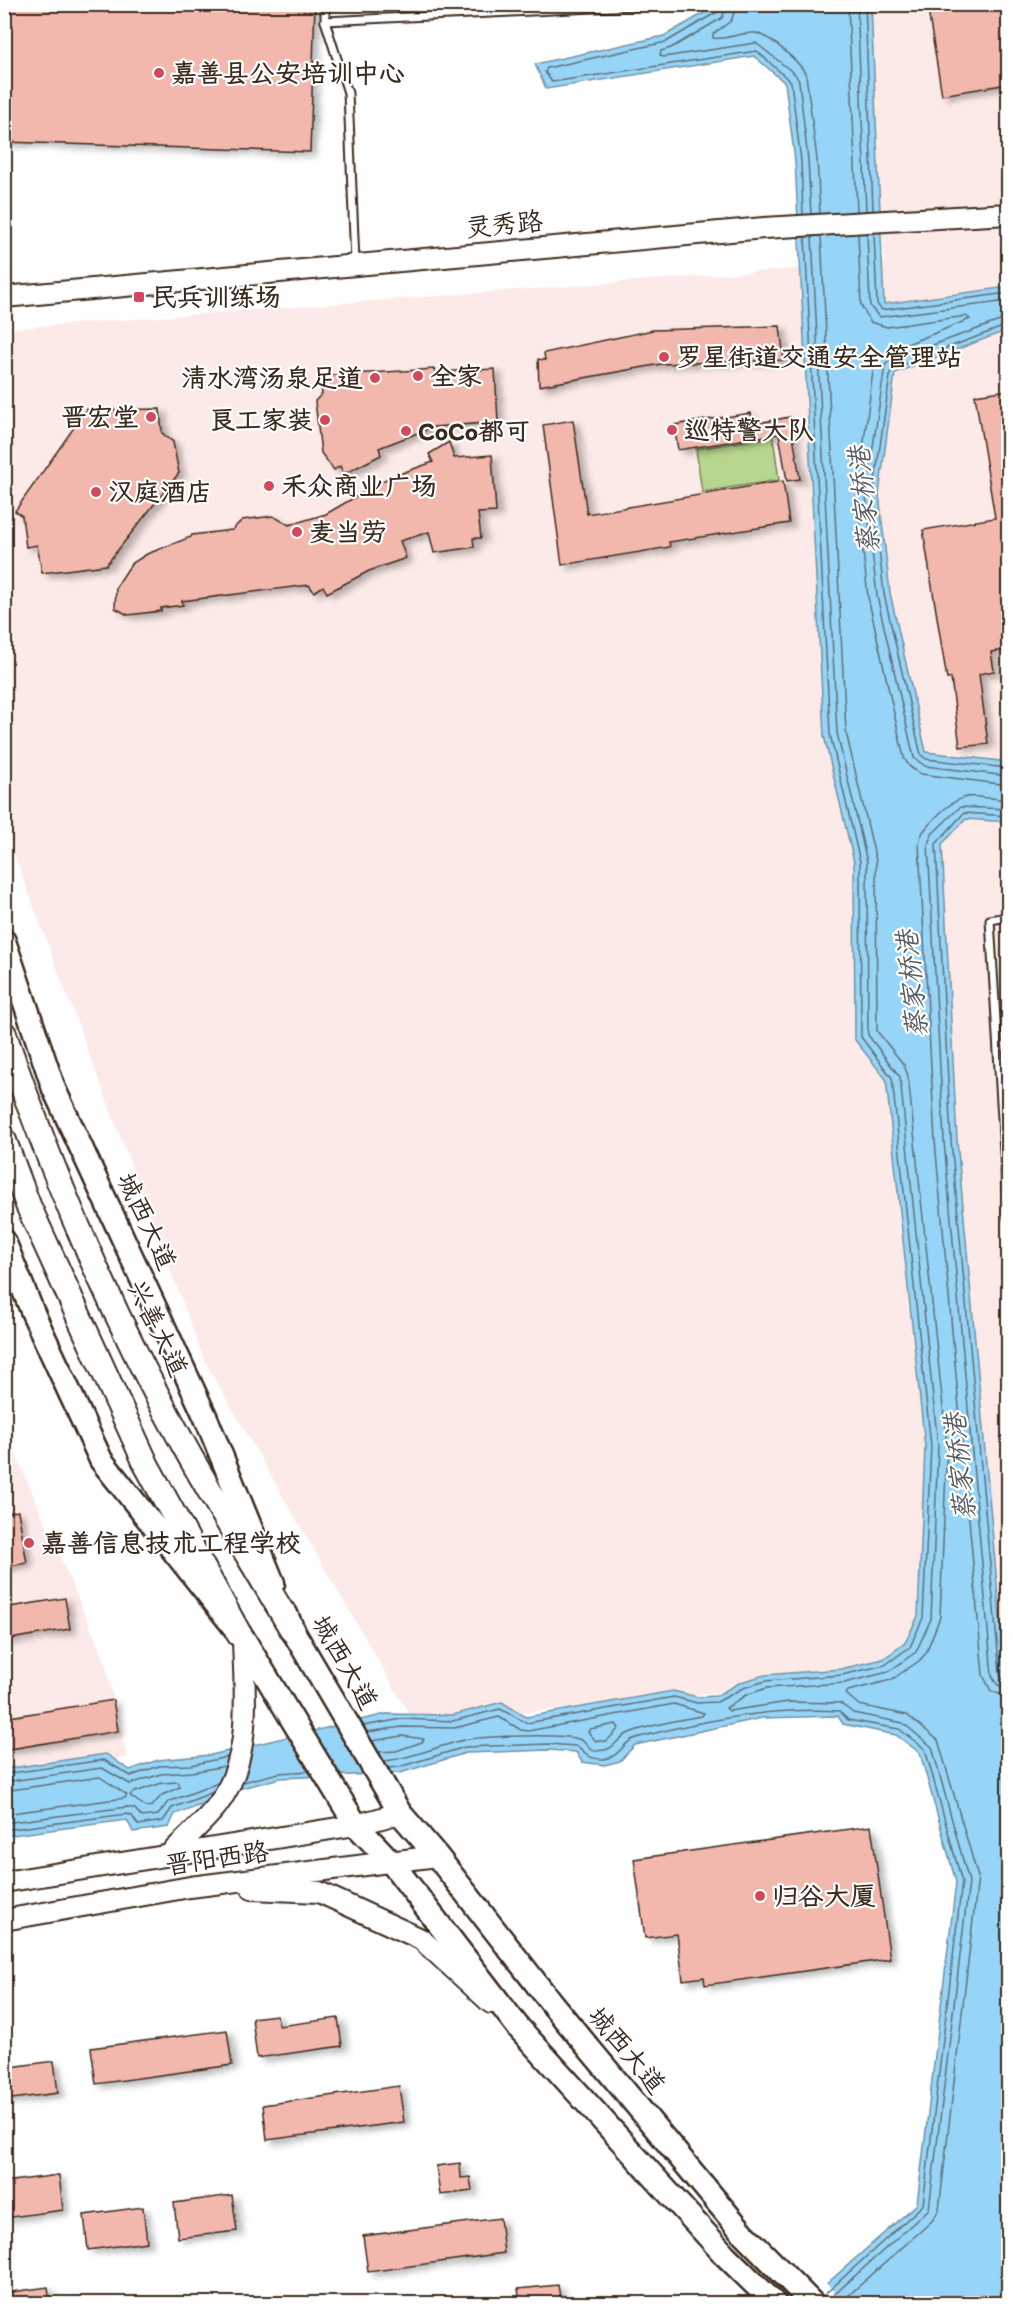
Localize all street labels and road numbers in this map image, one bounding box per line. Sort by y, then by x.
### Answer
street label: 灵秀路 [464,205,544,243]
street label: 城西大道 [111,1167,183,1275]
street label: 兴善大道 [121,1274,195,1382]
street label: 城西大道 [305,1609,385,1715]
street label: 晋阳西路 [163,1835,271,1881]
street label: 城西大道 [581,2000,673,2100]

